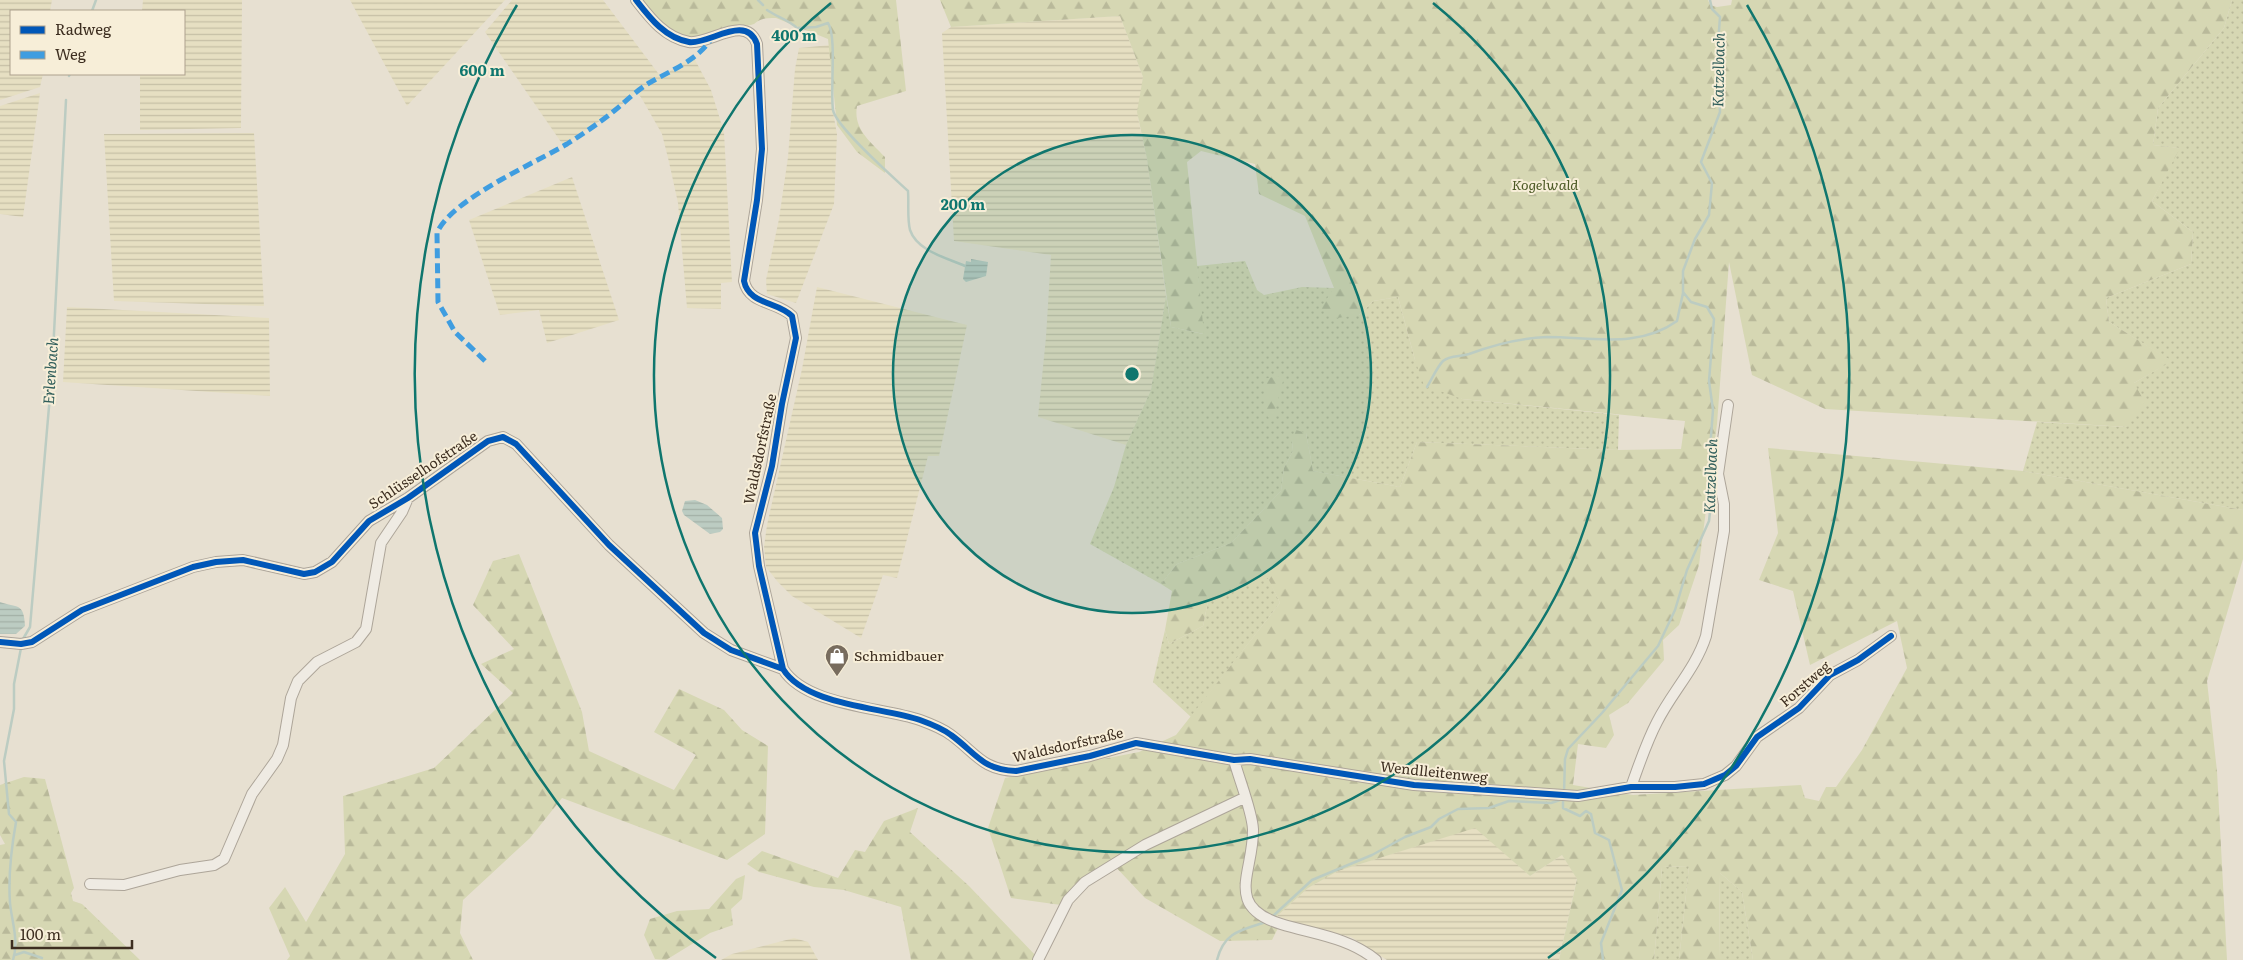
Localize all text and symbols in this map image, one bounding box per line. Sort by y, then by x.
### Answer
legend [10,10,185,75]
text: Radweg [55,17,112,40]
text: 400 m [771,23,817,46]
water label: Katzelbach [1705,32,1730,108]
text: Weg [55,42,87,65]
text: 600 m [459,58,505,81]
park label: Kogelwald [1512,174,1578,194]
text: 200 m [941,192,985,215]
water label: Erlenbach [36,336,63,405]
centre of rings [1123,365,1141,383]
street label: Waldsdorfstraße [737,391,781,506]
street label: Schlüsselhofstraße [364,425,481,513]
water label: Katzelbach [1697,438,1722,514]
shop icon: Schmidbauer [824,643,850,677]
place label: Schmidbauer [854,645,944,665]
street label: Forstweg [1775,656,1834,711]
street label: Waldsdorfstraße [1011,722,1125,766]
street label: Wendlleitenweg [1379,755,1489,787]
scale bar [12,918,132,950]
text: 100 m [20,922,61,945]

